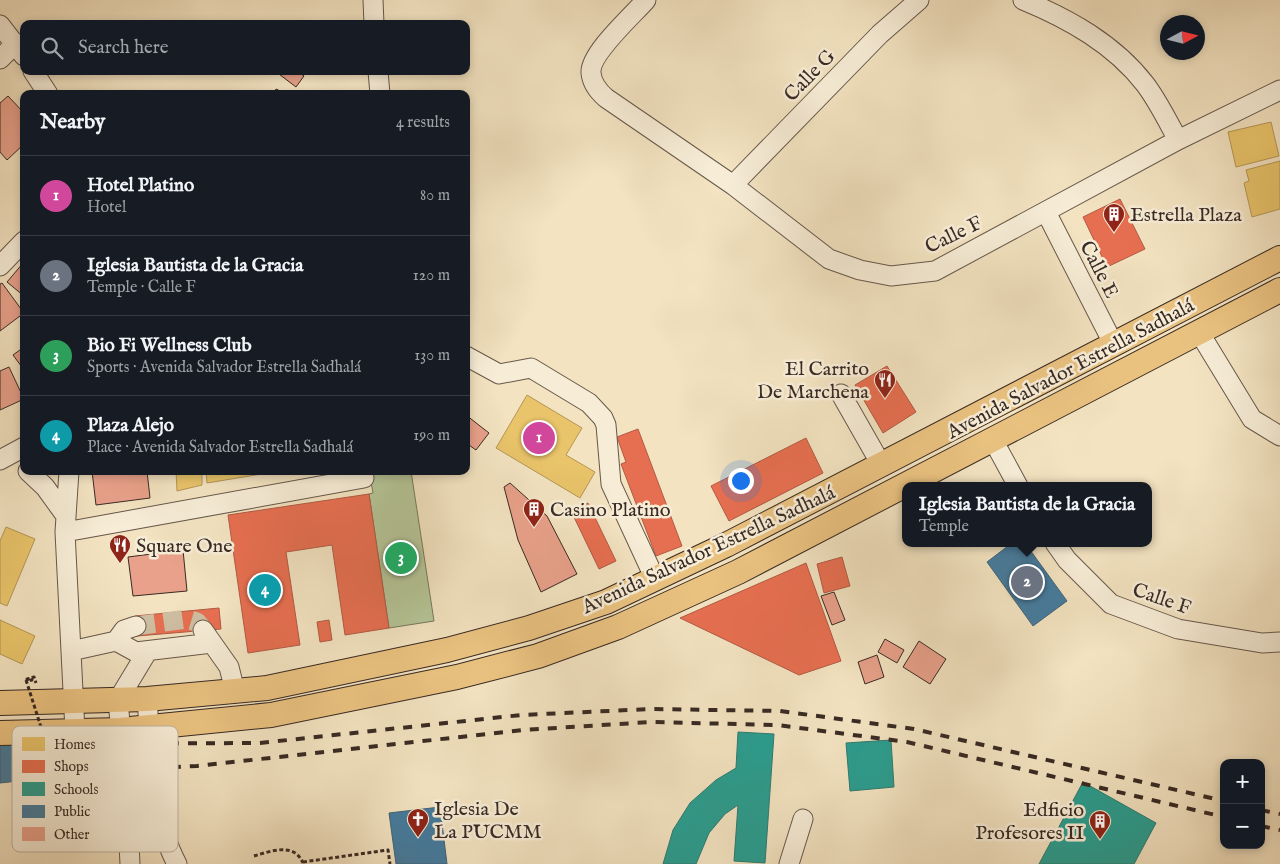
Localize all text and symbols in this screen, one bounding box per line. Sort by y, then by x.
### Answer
north arrow [1160,15,1205,60]
search box [20,20,470,75]
icon: search [38,34,66,62]
text: Search here [78,36,169,60]
street label: Calle G [779,45,841,107]
text: Nearby [40,109,105,136]
text: 4 results [396,113,450,133]
text: Hotel Platino [87,174,194,198]
text: 1 [53,186,59,206]
text: 80 m [420,186,450,206]
text: Hotel [87,198,126,218]
building icon: Estrella Plaza [1102,202,1126,233]
place label: Estrella Plaza [1130,203,1242,228]
street label: Calle F [921,211,986,260]
street label: Calle E [1074,237,1124,303]
text: Iglesia Bautista de la Gracia [87,254,304,278]
text: 2 [52,266,60,286]
text: 120 m [413,266,450,286]
text: Temple · Calle F [87,278,196,298]
street label: Avenida Salvador Estrella Sadhalá [942,293,1199,446]
text: Bio Fi Wellness Club [87,334,252,358]
text: 3 [53,346,59,366]
text: 130 m [414,346,450,366]
place label: El Carrito De Marchena [757,357,869,405]
text: Sports · Avenida Salvador Estrella Sadhalá [87,358,361,378]
restaurant icon: El Carrito De Marchena [873,368,897,399]
text: Plaza Alejo [87,414,174,438]
pin: 1 [523,419,555,457]
text: 4 [52,426,60,446]
text: 190 m [413,426,450,446]
text: Place · Avenida Salvador Estrella Sadhalá [87,438,353,458]
your location [728,468,754,494]
street label: Avenida Salvador Estrella Sadhalá [577,480,840,621]
popup [902,482,1152,547]
text: Iglesia Bautista de la Gracia [919,493,1135,517]
building icon: Casino Platino [522,497,546,528]
place label: Casino Platino [550,498,671,523]
text: Temple [919,517,969,537]
restaurant icon: Square One [108,533,132,564]
place label: Square One [136,534,232,559]
pin: 3 [385,539,417,577]
pin: 2 [1011,563,1043,601]
pin: 4 [249,571,281,609]
street label: Calle F [1129,578,1194,621]
legend [12,726,178,852]
text: Homes [54,736,96,754]
text: Shops [54,758,89,776]
map controls [1220,759,1265,849]
button: + [1220,759,1265,804]
text: Schools [54,781,98,799]
place label: Iglesia De La PUCMM [434,797,542,845]
place label: Edficio Profesores II [975,798,1084,846]
text: Public [54,803,90,821]
button: − [1220,804,1265,849]
church icon: Iglesia De La PUCMM [406,807,430,838]
building icon: Edficio Profesores II [1088,809,1112,840]
text: Other [54,826,89,844]

